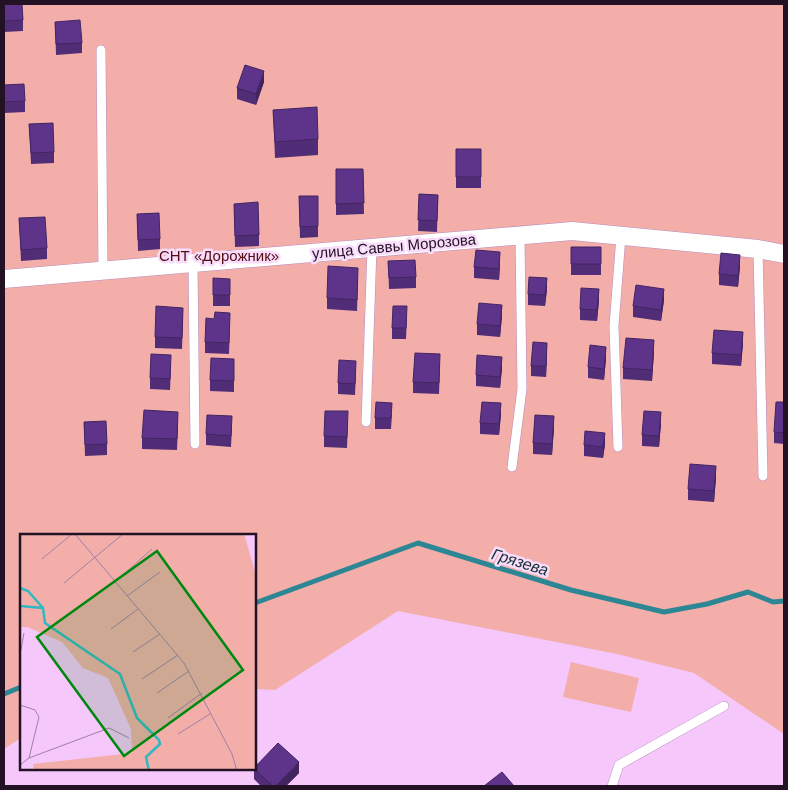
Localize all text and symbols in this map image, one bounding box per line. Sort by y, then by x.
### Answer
street label: улица Саввы Морозова [311,230,477,262]
park label: СНТ «Дорожник» [159,247,279,264]
inset map [20,534,256,770]
water label: Грязева [490,545,550,579]

